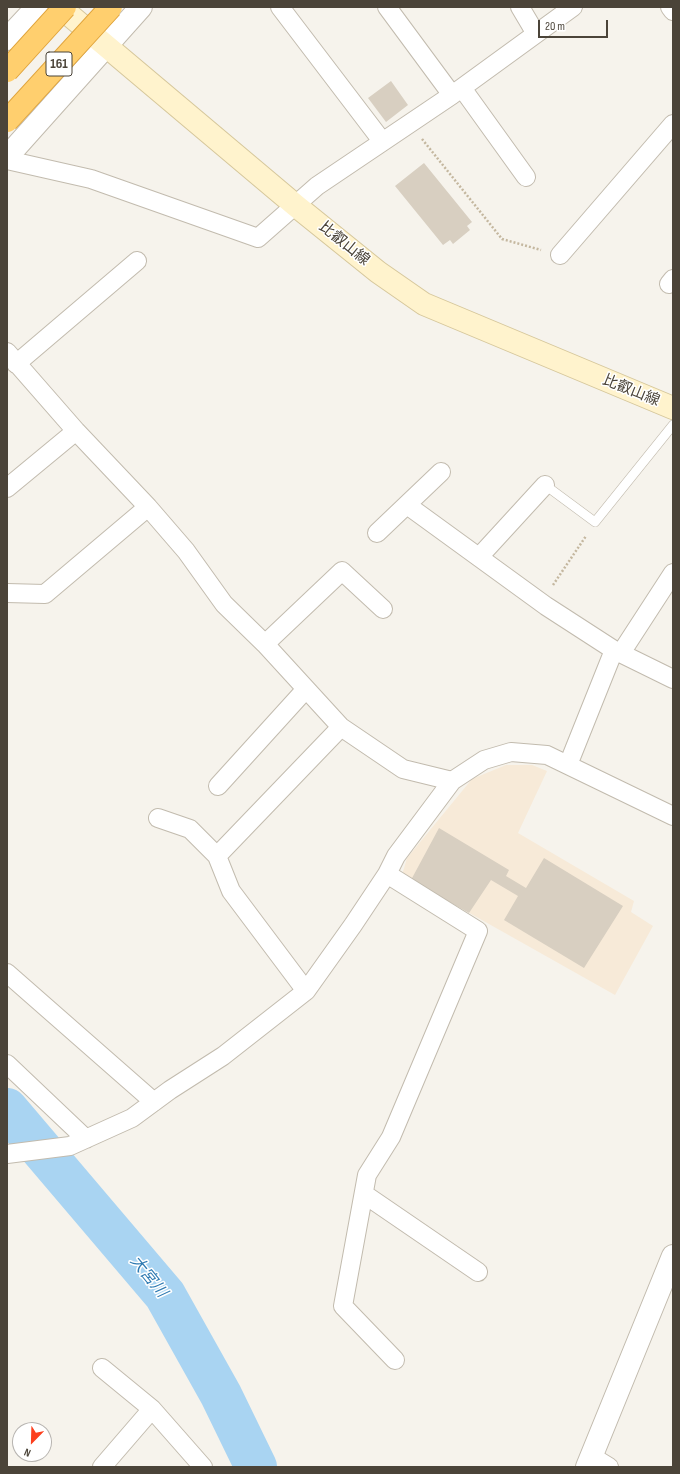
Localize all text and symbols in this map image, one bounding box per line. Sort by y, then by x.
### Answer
scale bar [540,12,610,38]
text: 20 m [545,19,565,34]
road number: 161 [46,52,72,76]
street label: 比叡山線 [315,218,373,270]
street label: 比叡山線 [600,371,662,411]
water label: 大宮川 [125,1252,171,1302]
north arrow [12,1422,52,1462]
text: N [22,1445,33,1460]

